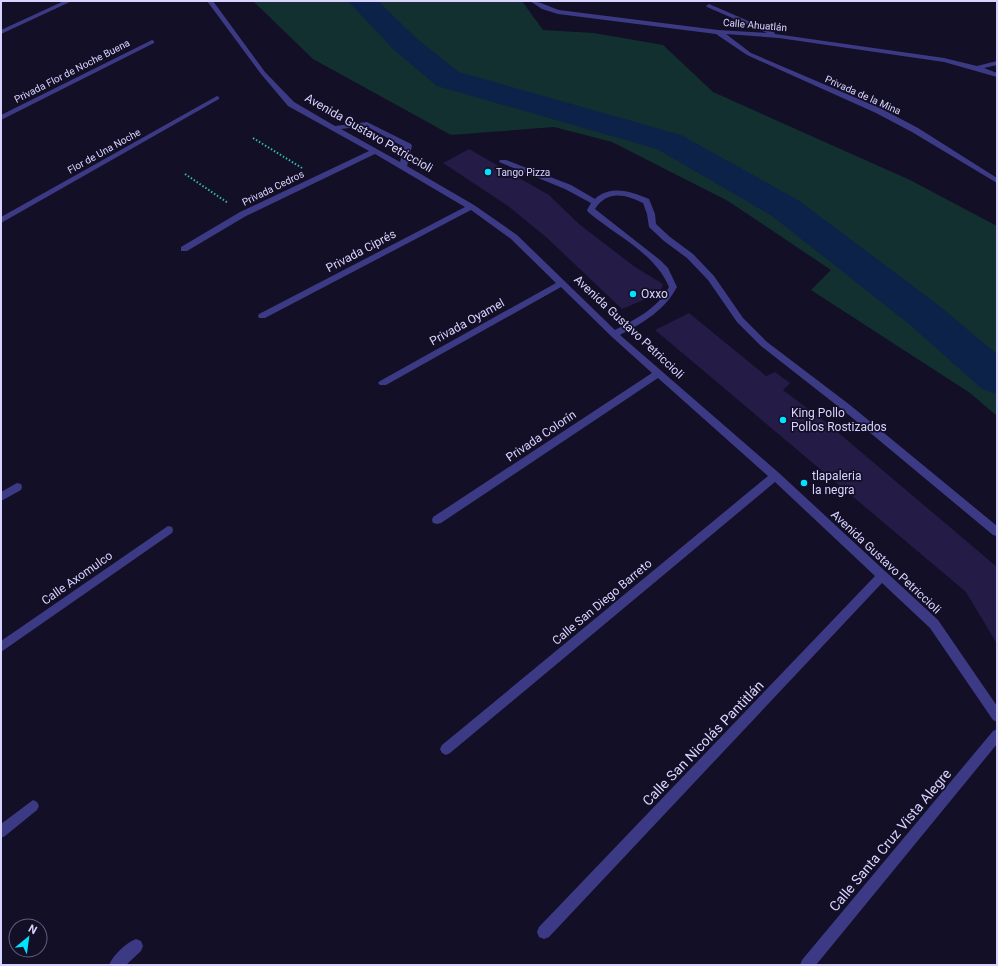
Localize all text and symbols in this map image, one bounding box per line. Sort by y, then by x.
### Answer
street label: Calle Ahuatlán [723,17,787,33]
street label: Privada Flor de Noche Buena [12,37,132,105]
street label: Privada de la Mina [823,73,903,117]
street label: Avenida Gustavo Petriccioli [303,91,435,175]
street label: Flor de Una Noche [66,126,142,176]
marker: Tango Pizza [483,167,493,177]
place label: Tango Pizza [496,167,550,178]
street label: Privada Cedros [240,168,306,208]
street label: Privada Ciprés [324,227,398,275]
street label: Avenida Gustavo Petriccioli [571,272,687,382]
place label: Oxxo [641,287,668,301]
marker: Oxxo [628,289,638,299]
street label: Privada Oyamel [427,296,507,348]
place label: King Pollo Pollos Rostizados [791,406,887,434]
street label: Privada Colorín [503,408,579,464]
marker: King Pollo Pollos Rostizados [778,415,788,425]
place label: tlapaleria la negra [812,469,861,497]
marker: tlapaleria la negra [799,478,809,488]
street label: Avenida Gustavo Petriccioli [828,507,944,617]
street label: Calle Axomulco [39,548,115,608]
street label: Calle San Diego Barreto [549,556,655,648]
street label: Calle San Nicolás Pantitlán [639,677,767,809]
street label: Calle Santa Cruz Vista Alegre [826,766,954,914]
north arrow [8,918,48,958]
text: N [26,922,39,937]

